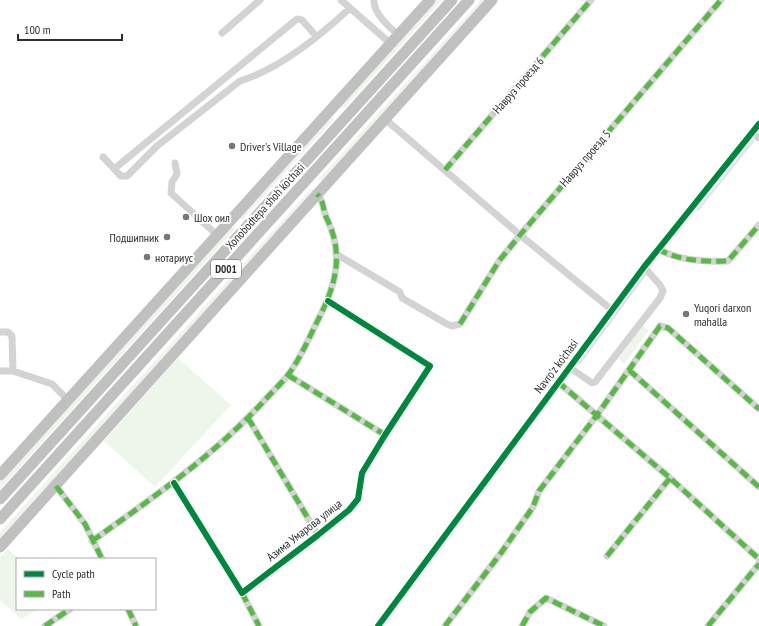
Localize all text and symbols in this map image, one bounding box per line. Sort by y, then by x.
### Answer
scale bar [18,16,122,42]
text: 100 m [24,22,51,37]
street label: Навруз проезд 6 [489,54,547,116]
street label: Навруз проезд 5 [556,127,614,189]
place label: Driver's Village [240,139,302,154]
marker: Driver's Village [227,141,237,151]
street label: Xonobodtepa shoh ko'chasi [222,160,308,252]
place label: Шох оил [194,210,230,225]
marker: Шох оил [181,212,191,222]
place label: Подшипник [110,230,159,245]
marker: Подшипник [162,232,172,242]
place label: нотариус [155,250,194,265]
marker: нотариус [142,252,152,262]
road number: D001 [211,260,241,278]
place label: Yuqori darxon mahalla [694,300,751,329]
marker: Yuqori darxon mahalla [681,309,691,319]
street label: Navro'z ko'chasi [531,336,581,396]
street label: Азима Умарова улица [263,496,345,564]
legend [16,558,156,610]
text: Cycle path [52,566,95,581]
text: Path [52,586,70,601]

